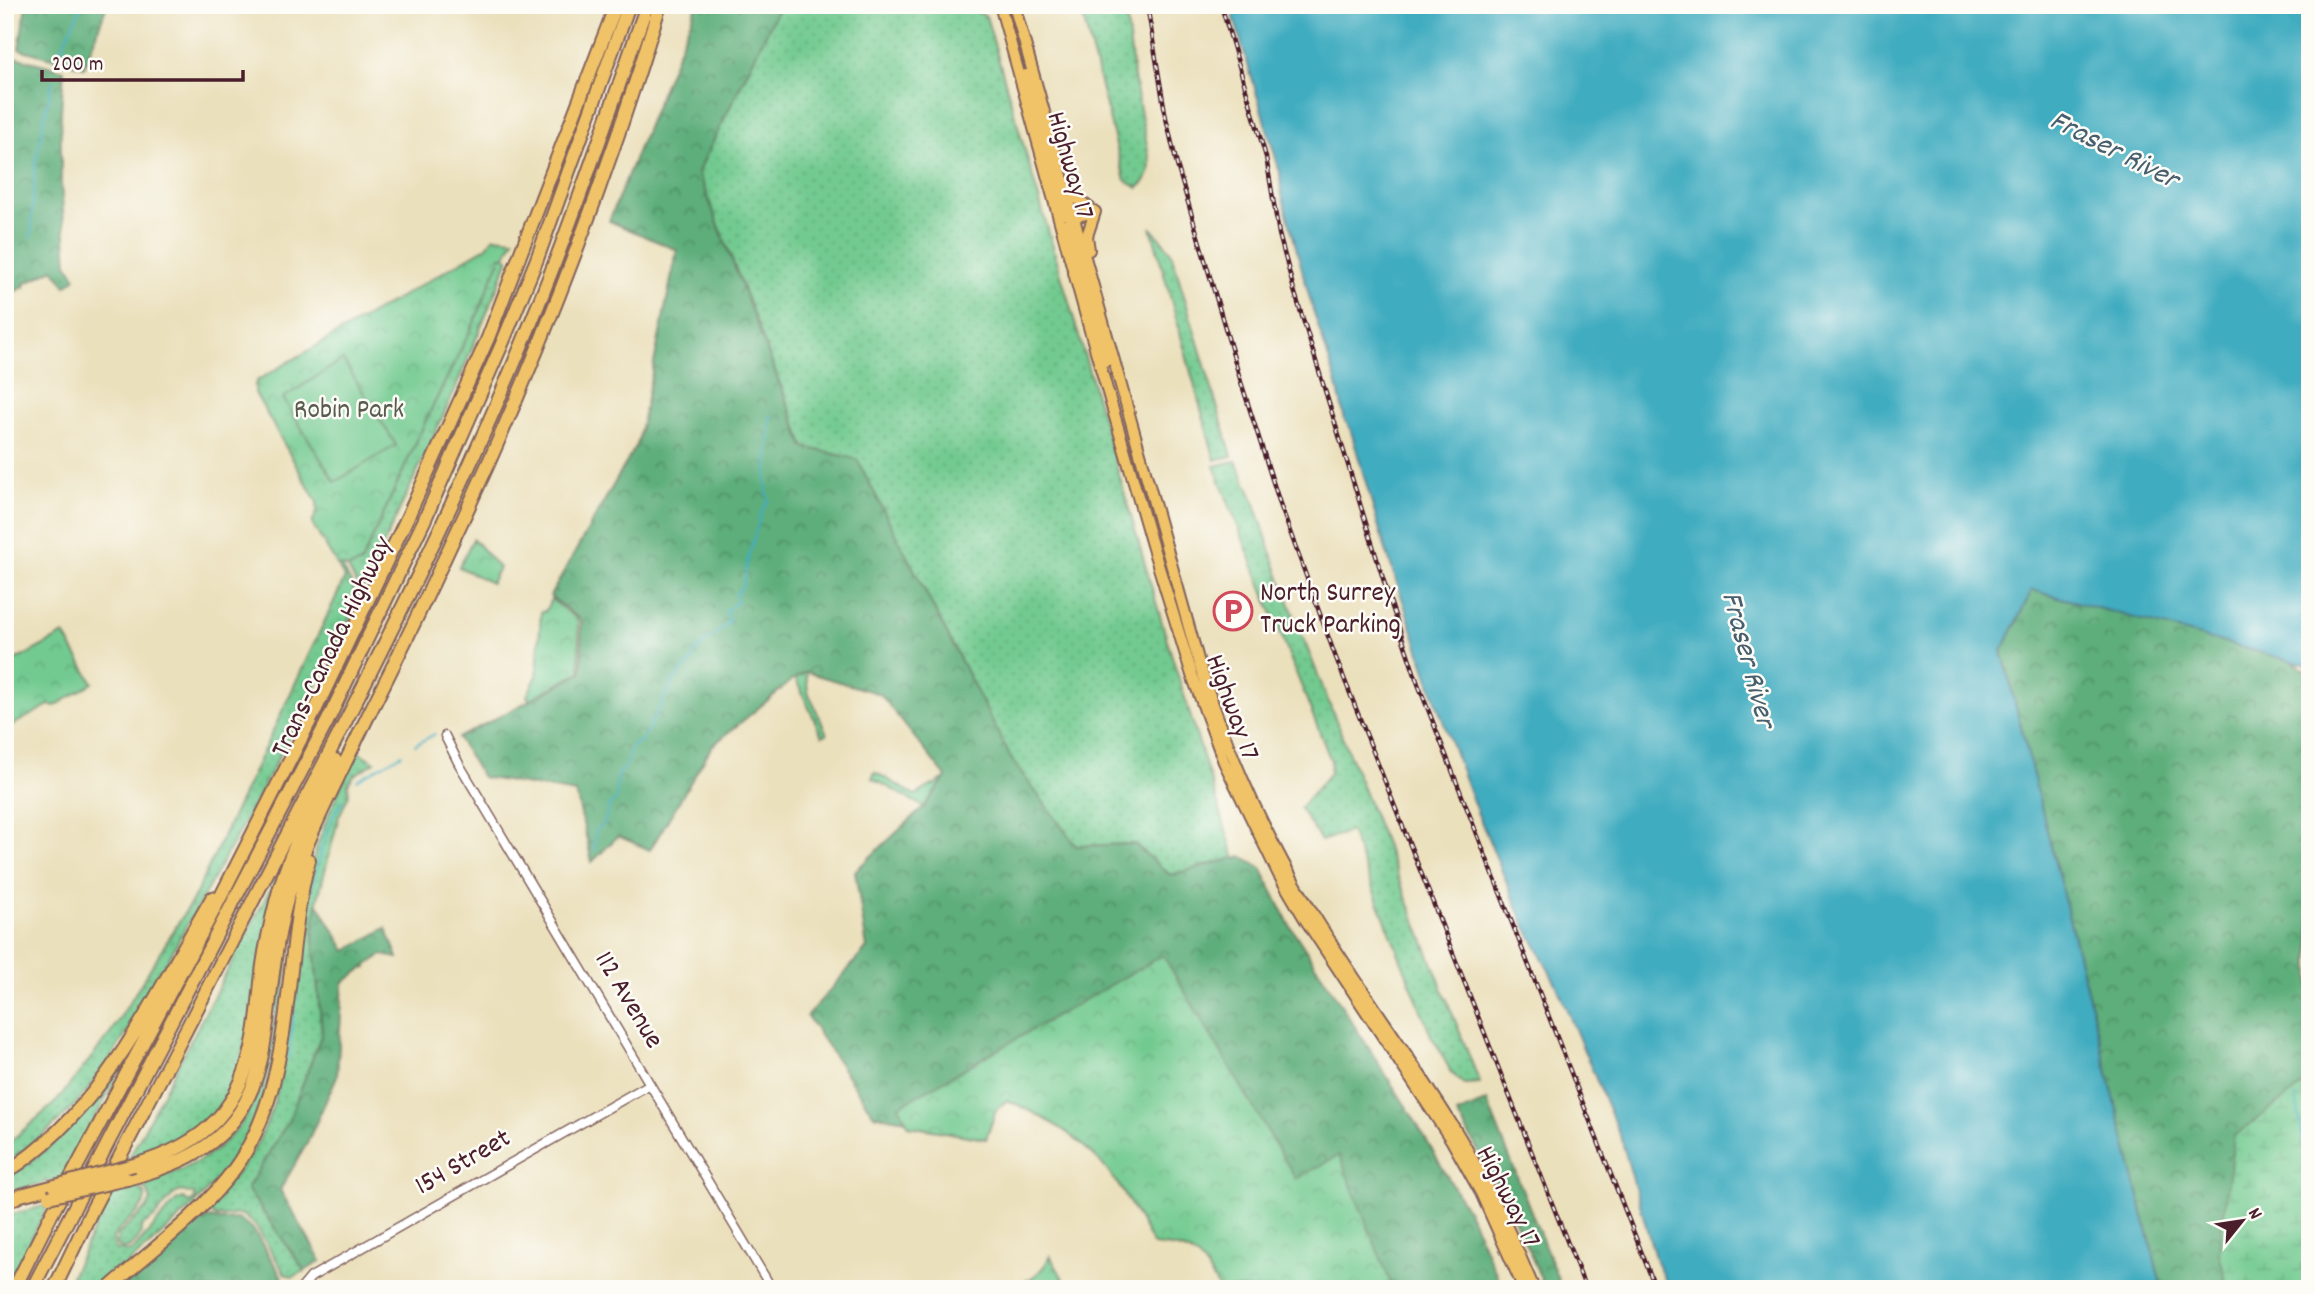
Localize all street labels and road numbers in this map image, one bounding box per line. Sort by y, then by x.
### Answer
street label: Highway 17 [1034,107,1102,225]
street label: Trans-Canada Highway [263,530,405,765]
street label: Highway 17 [1192,649,1268,767]
street label: 112 Avenue [582,945,672,1057]
street label: 154 Street [408,1120,520,1208]
street label: Highway 17 [1463,1140,1549,1256]

